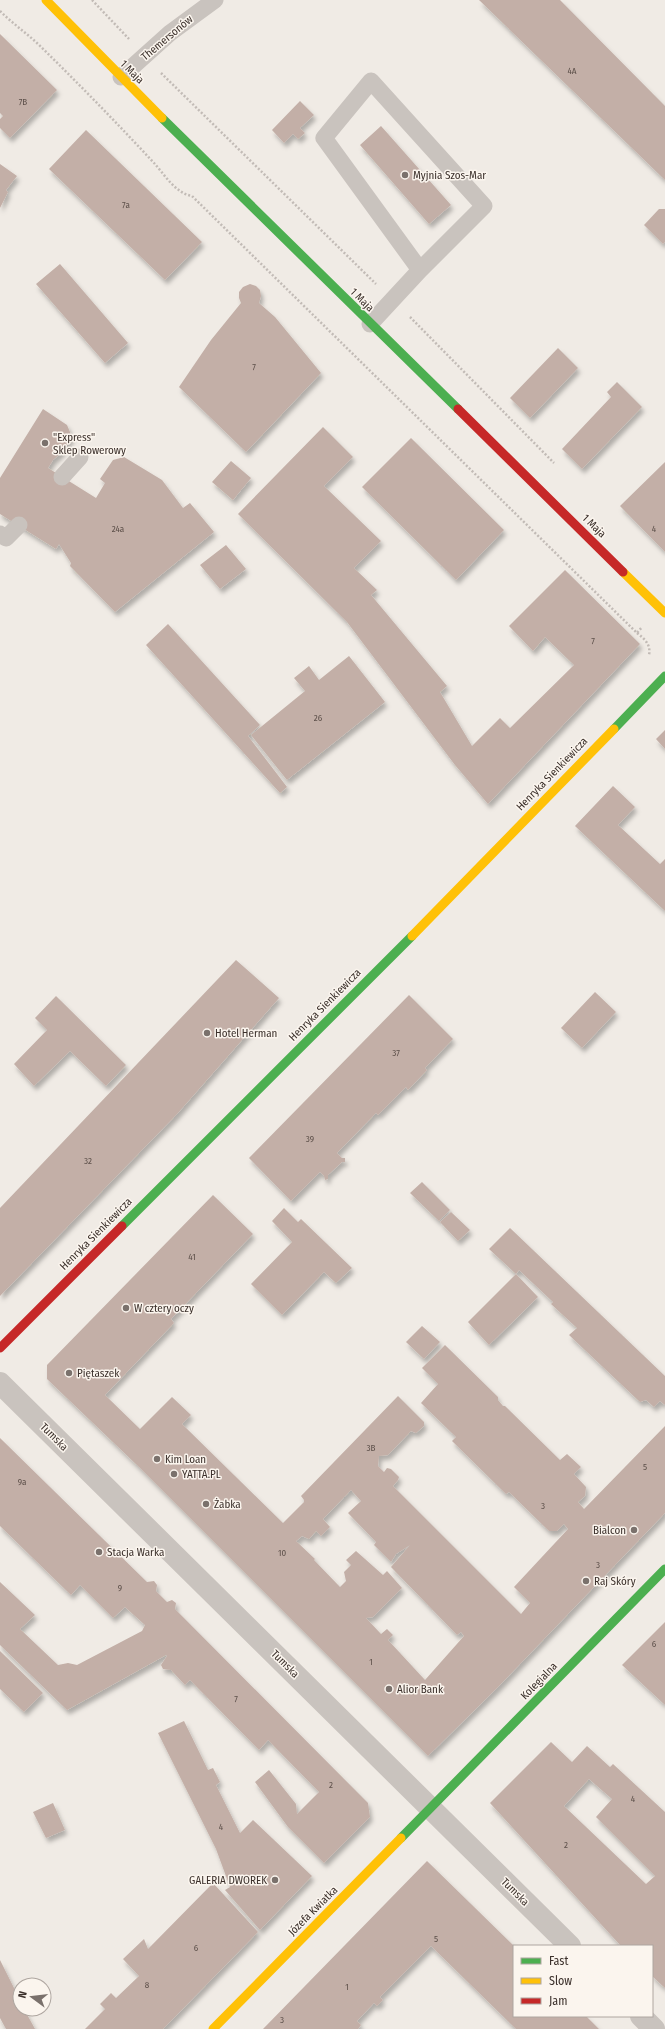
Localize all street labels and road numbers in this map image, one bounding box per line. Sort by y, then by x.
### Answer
street label: Themersonów [139,13,195,63]
street label: 1 Maja [117,57,147,87]
street label: 1 Maja [347,285,377,315]
street label: 1 Maja [579,512,609,540]
street label: Henryka Sienkiewicza [514,735,590,813]
street label: Henryka Sienkiewicza [286,966,364,1044]
street label: Henryka Sienkiewicza [57,1195,135,1273]
street label: Tumska [37,1420,71,1454]
street label: Tumska [268,1647,302,1681]
street label: Kolegialna [518,1660,560,1702]
street label: Tumska [498,1875,532,1909]
street label: Józefa Kwiatka [286,1884,340,1938]

